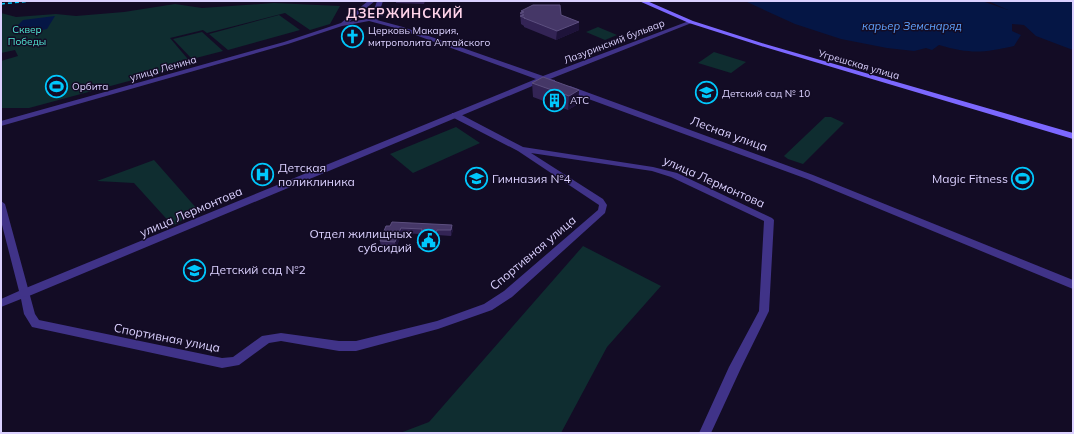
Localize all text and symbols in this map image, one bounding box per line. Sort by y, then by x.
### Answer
district label: ДЗЕРЖИНСКИЙ [346,5,464,21]
street label: Лазуринский бульвар [562,16,667,67]
water label: карьер Земснаряд [862,19,962,33]
park label: Сквер Победы [8,23,46,48]
church icon: Церковь Макария, митрополита Алтайского [339,23,365,49]
place label: Церковь Макария, митрополита Алтайского [368,24,490,49]
street label: Угрешская улица [816,46,901,82]
street label: улица Ленина [128,53,198,84]
sports icon: Орбита [44,73,70,99]
place label: Орбита [72,80,108,93]
school or university icon: Детский сад № 10 [693,80,719,106]
building icon: АТС [542,87,568,113]
place label: Детский сад № 10 [722,87,810,100]
place label: АТС [570,94,589,107]
street label: Лесная улица [689,113,770,154]
street label: улица Лермонтова [661,152,767,211]
place label: Детская поликлиника [278,160,355,189]
hospital icon: Детская поликлиника [249,162,275,188]
school or university icon: Гимназия №4 [463,166,489,192]
sports icon: Magic Fitness [1010,166,1036,192]
place label: Гимназия №4 [492,171,571,186]
place label: Magic Fitness [932,171,1008,186]
street label: улица Лермонтова [137,183,244,240]
street label: Спортивная улица [486,212,579,293]
place label: Отдел жилищных субсидий [309,226,412,255]
public building icon: Отдел жилищных субсидий [415,228,441,254]
school or university icon: Детский сад №2 [181,257,207,283]
place label: Детский сад №2 [210,262,306,277]
street label: Спортивная улица [113,320,222,355]

